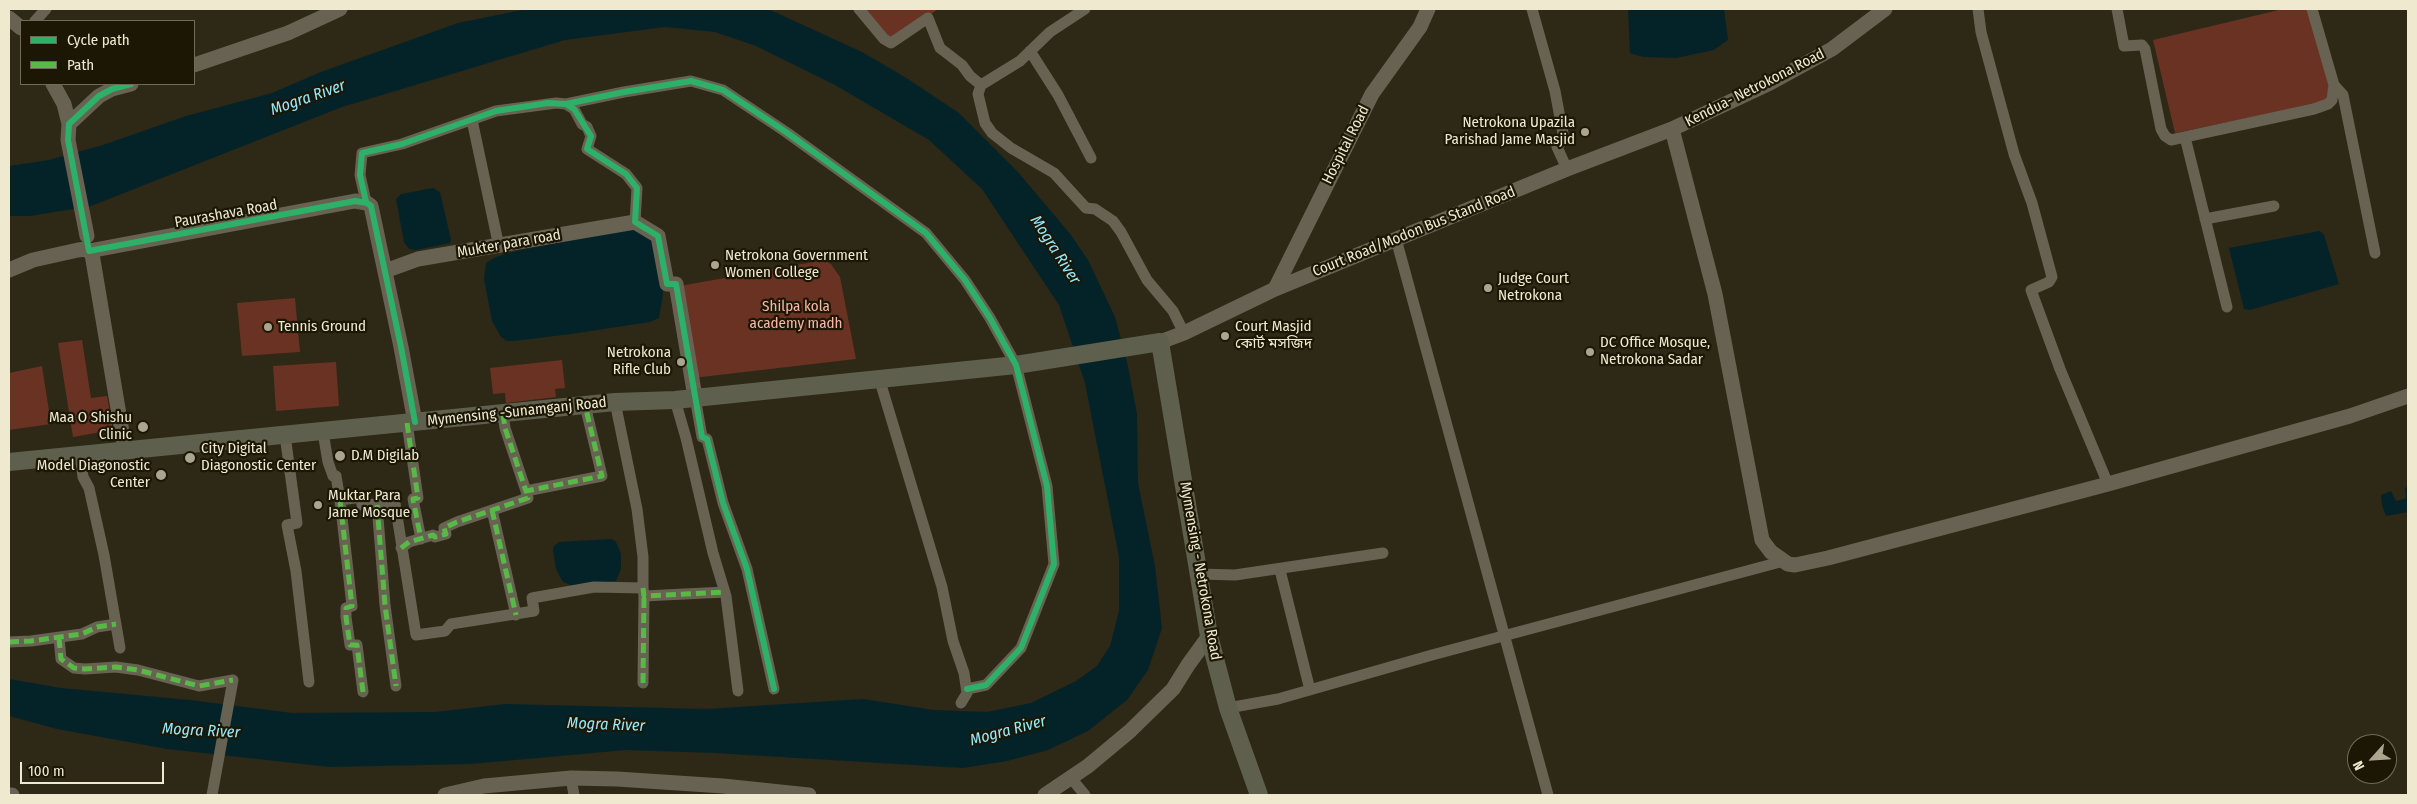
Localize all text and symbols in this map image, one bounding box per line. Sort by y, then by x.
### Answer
legend [20,20,195,85]
text: Cycle path [67,31,130,49]
street label: Kendua- Netrokona Road [1682,45,1828,131]
text: Path [67,56,94,74]
water label: Mogra River [268,76,348,120]
street label: Hospital Road [1319,103,1373,187]
place label: Netrokona Upazila Parishad Jame Masjid [1445,114,1575,149]
marker: Netrokona Upazila Parishad Jame Masjid [1579,126,1591,138]
street label: Court Road/Modon Bus Stand Road [1310,183,1518,281]
street label: Paurashava Road [173,196,279,232]
water label: Mogra River [1026,212,1084,288]
street label: Mukter para road [456,226,562,262]
place label: Netrokona Government Women College [725,247,868,282]
marker: Netrokona Government Women College [709,259,721,271]
place label: Judge Court Netrokona [1498,270,1569,305]
marker: Judge Court Netrokona [1482,282,1494,294]
park label: Shilpa kola academy madh [750,298,842,333]
place label: Tennis Ground [278,318,366,336]
place label: Court Masjid কোর্ট মসজিদ [1235,318,1312,353]
marker: Tennis Ground [262,321,274,333]
marker: Court Masjid কোর্ট মসজিদ [1219,330,1231,342]
place label: DC Office Mosque, Netrokona Sadar [1600,334,1710,369]
place label: Netrokona Rifle Club [607,344,671,379]
marker: DC Office Mosque, Netrokona Sadar [1584,346,1596,358]
marker: Netrokona Rifle Club [675,356,687,368]
street label: Mymensing -Sunamganj Road [426,394,608,430]
place label: Maa O Shishu Clinic [49,409,132,444]
marker: Maa O Shishu Clinic [136,420,150,434]
place label: City Digital Diagonostic Center [201,440,316,475]
place label: D.M Digilab [351,447,419,465]
marker: D.M Digilab [333,449,347,463]
marker: City Digital Diagonostic Center [183,451,197,465]
place label: Model Diagonostic Center [37,457,150,492]
marker: Model Diagonostic Center [154,468,168,482]
street label: Mymensing - Netrokona Road [1175,480,1225,662]
place label: Muktar Para Jame Mosque [328,487,410,522]
marker: Muktar Para Jame Mosque [312,499,324,511]
water label: Mogra River [968,712,1048,750]
water label: Mogra River [567,714,645,736]
water label: Mogra River [162,719,240,743]
north arrow [2347,734,2397,784]
scale bar [22,752,166,784]
text: N [2349,758,2368,773]
text: 100 m [28,762,65,780]

